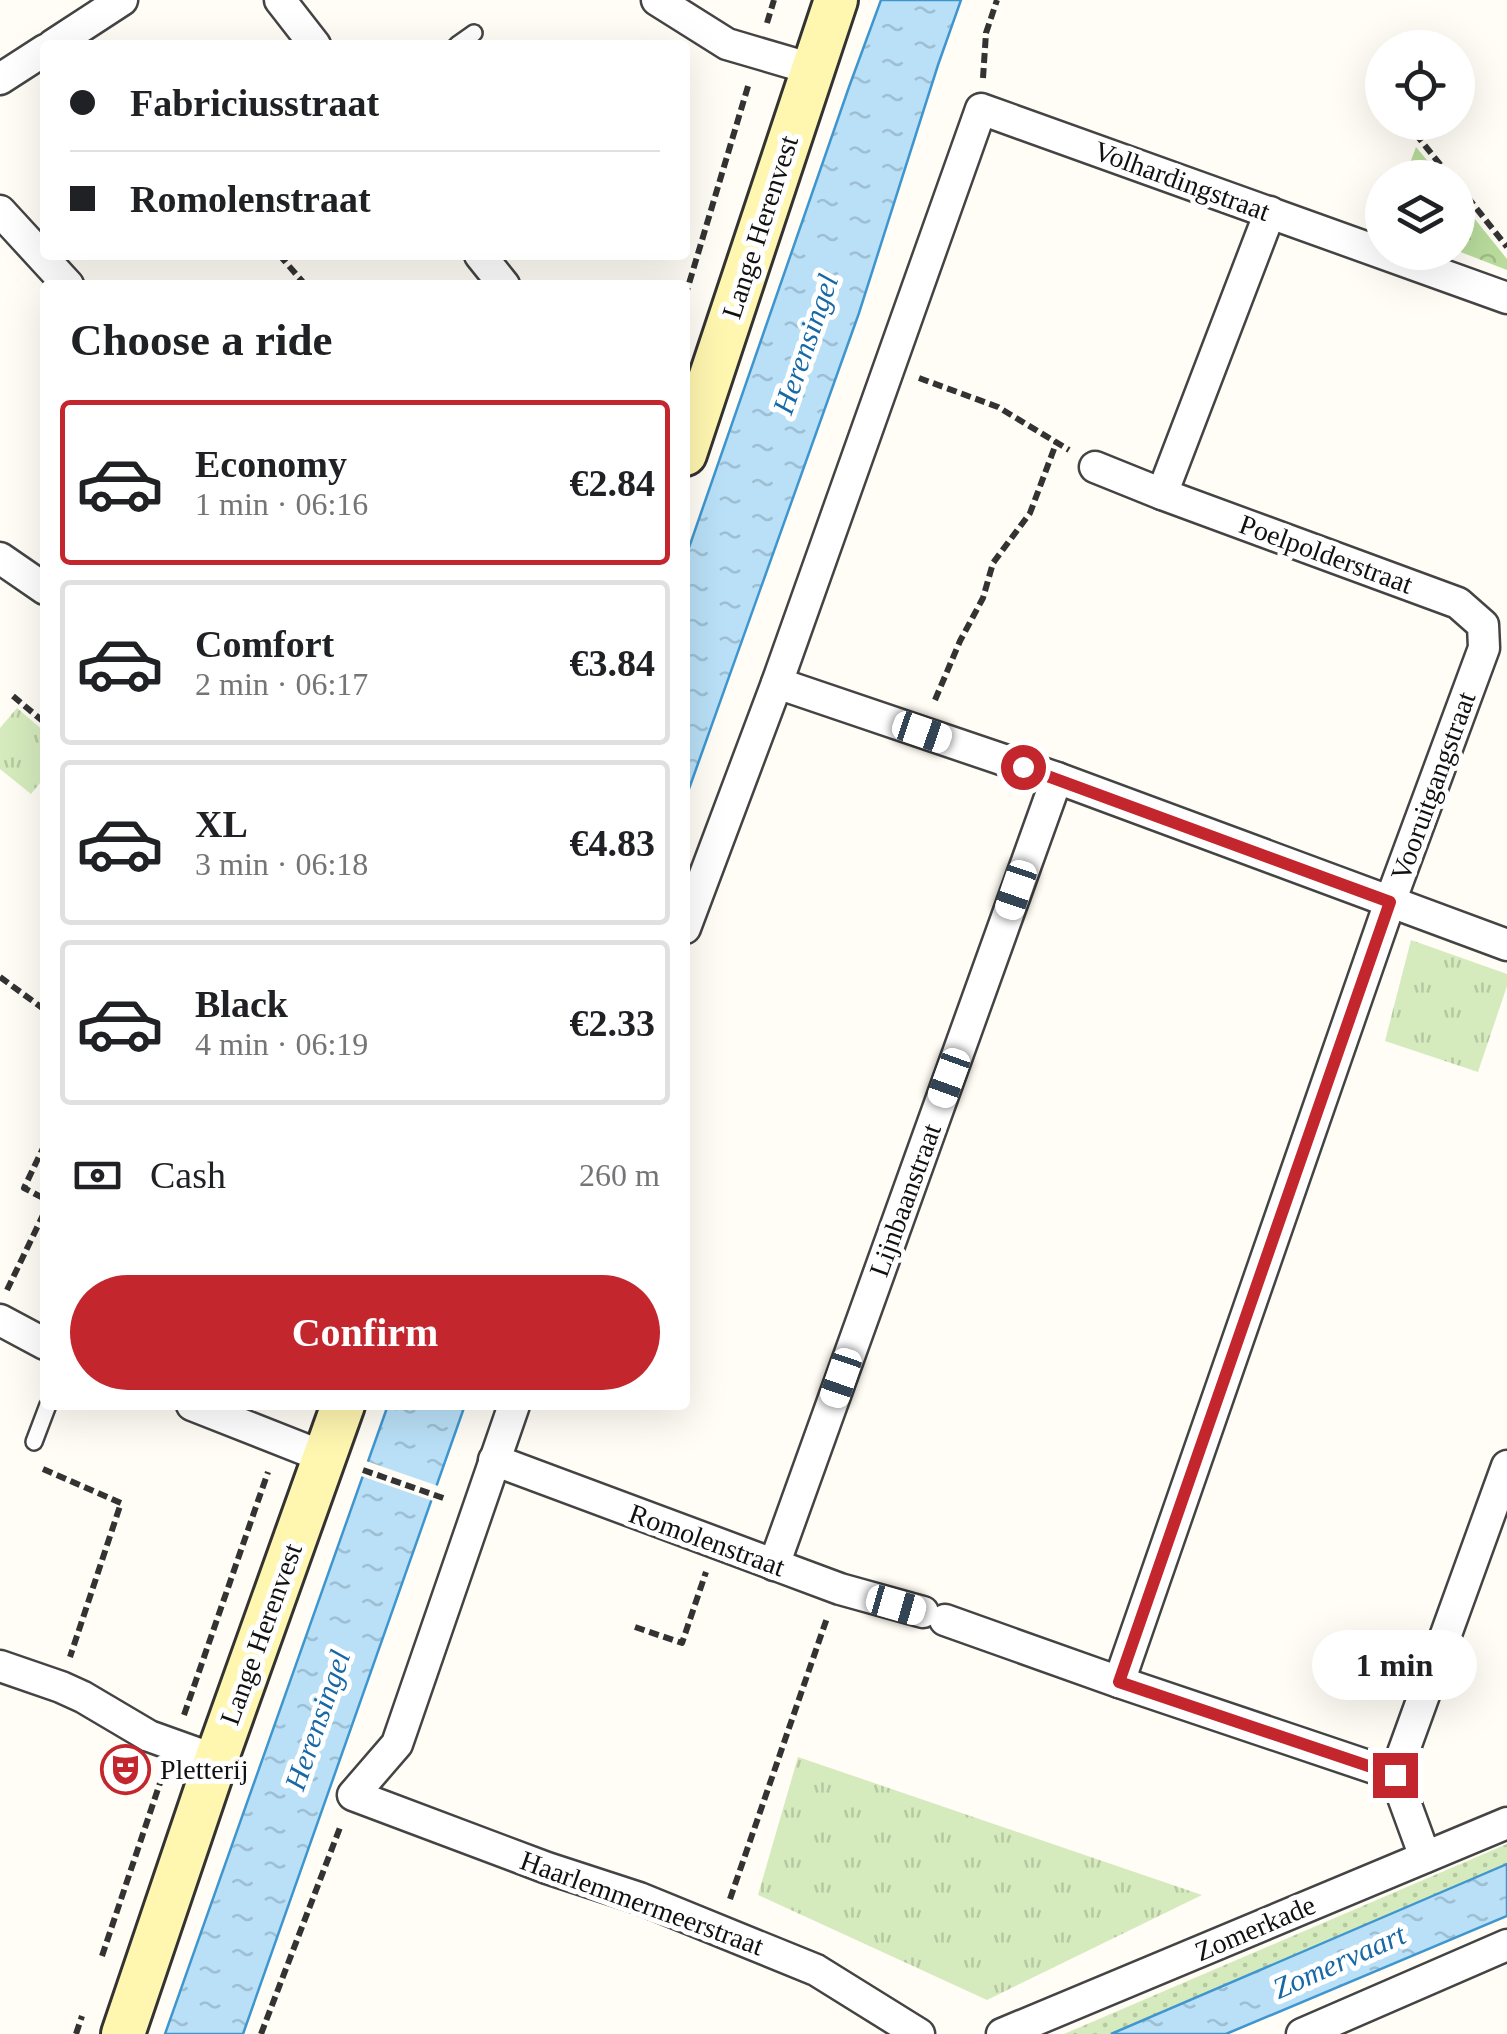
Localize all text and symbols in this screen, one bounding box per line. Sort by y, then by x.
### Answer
map controls [1365,30,1475,270]
button: locate [1365,30,1475,140]
text: Fabriciusstraat [130,82,379,124]
street label: Lange Herenvest [716,131,804,322]
street label: Volhardingstraat [1090,135,1274,227]
button: layers [1365,160,1475,270]
text: Romolenstraat [130,178,371,220]
water label: Herensingel [765,270,844,419]
text: Choose a ride [70,315,333,365]
icon: car [75,438,165,528]
text: Economy [195,443,347,485]
text: €2.84 [570,462,655,504]
text: 1 min · 06:16 [195,486,368,522]
street label: Poelpolderstraat [1235,508,1417,600]
icon: car [75,618,165,708]
text: Comfort [195,623,334,665]
text: €3.84 [570,642,655,684]
text: 2 min · 06:17 [195,666,368,702]
street label: Vooruitgangstraat [1384,687,1482,885]
car [889,708,955,756]
route start [1001,745,1046,790]
icon: car [75,798,165,888]
text: XL [195,803,248,845]
text: €4.83 [570,822,655,864]
text: 3 min · 06:18 [195,846,368,882]
car [992,857,1040,923]
icon: car [75,978,165,1068]
text: Black [195,983,288,1025]
text: €2.33 [570,1002,655,1044]
text: 4 min · 06:19 [195,1026,368,1062]
car [925,1045,973,1111]
street label: Lijnbaanstraat [863,1119,947,1281]
icon: cash [70,1148,125,1203]
text: Cash [150,1154,226,1196]
text: 260 m [579,1157,660,1193]
button: Confirm [70,1275,660,1390]
car [817,1345,865,1411]
street label: Romolenstraat [625,1498,789,1583]
street label: Lange Herenvest [214,1539,308,1729]
car [863,1582,929,1628]
callout: 1 min [1312,1630,1478,1700]
water label: Herensingel [277,1646,356,1795]
text: 1 min [1356,1647,1433,1683]
theatre icon: Pletterij [99,1743,151,1795]
route end [1373,1753,1418,1798]
place label: Pletterij [160,1754,249,1785]
street label: Haarlemmermeerstraat [516,1845,768,1962]
street label: Zomerkade [1190,1889,1320,1967]
water label: Zomervaart [1268,1917,1411,2005]

